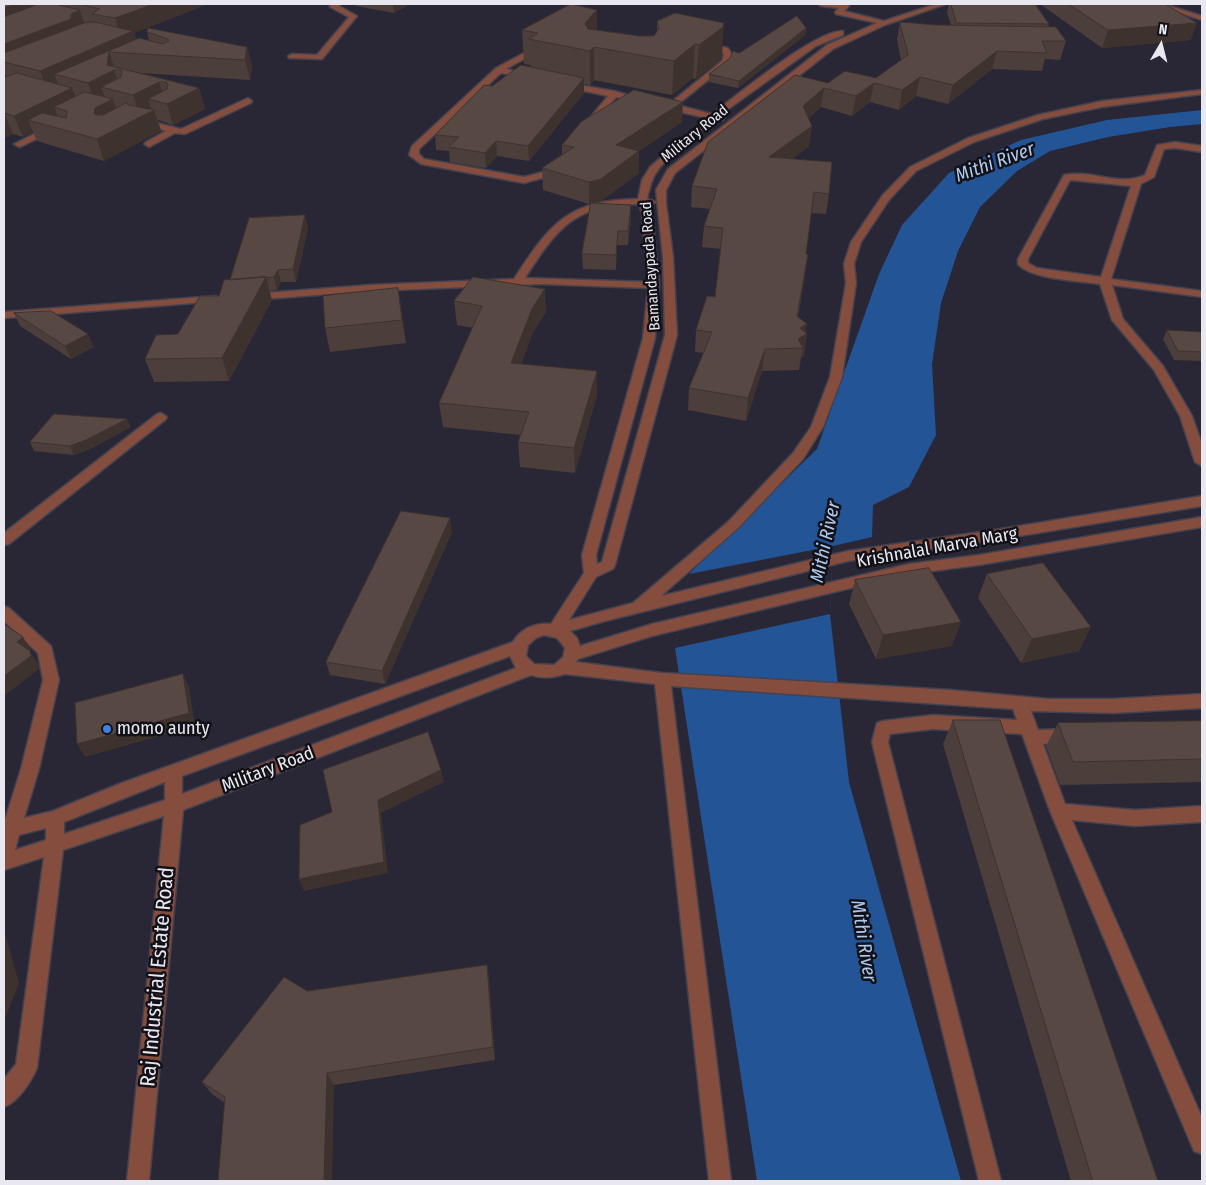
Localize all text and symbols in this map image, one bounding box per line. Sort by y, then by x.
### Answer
north arrow [1136,20,1186,70]
text: N [1158,21,1168,39]
street label: Military Road [658,102,732,166]
water label: Mithi River [952,138,1038,188]
street label: Bamandaypada Road [638,201,664,331]
water label: Mithi River [806,499,846,585]
street label: Krishnalal Marva Marg [855,523,1019,573]
place label: momo aunty [117,718,209,740]
marker: momo aunty [101,723,113,735]
street label: Military Road [219,743,317,797]
street label: Raj Industrial Estate Road [136,866,180,1088]
water label: Mithi River [845,898,881,984]

